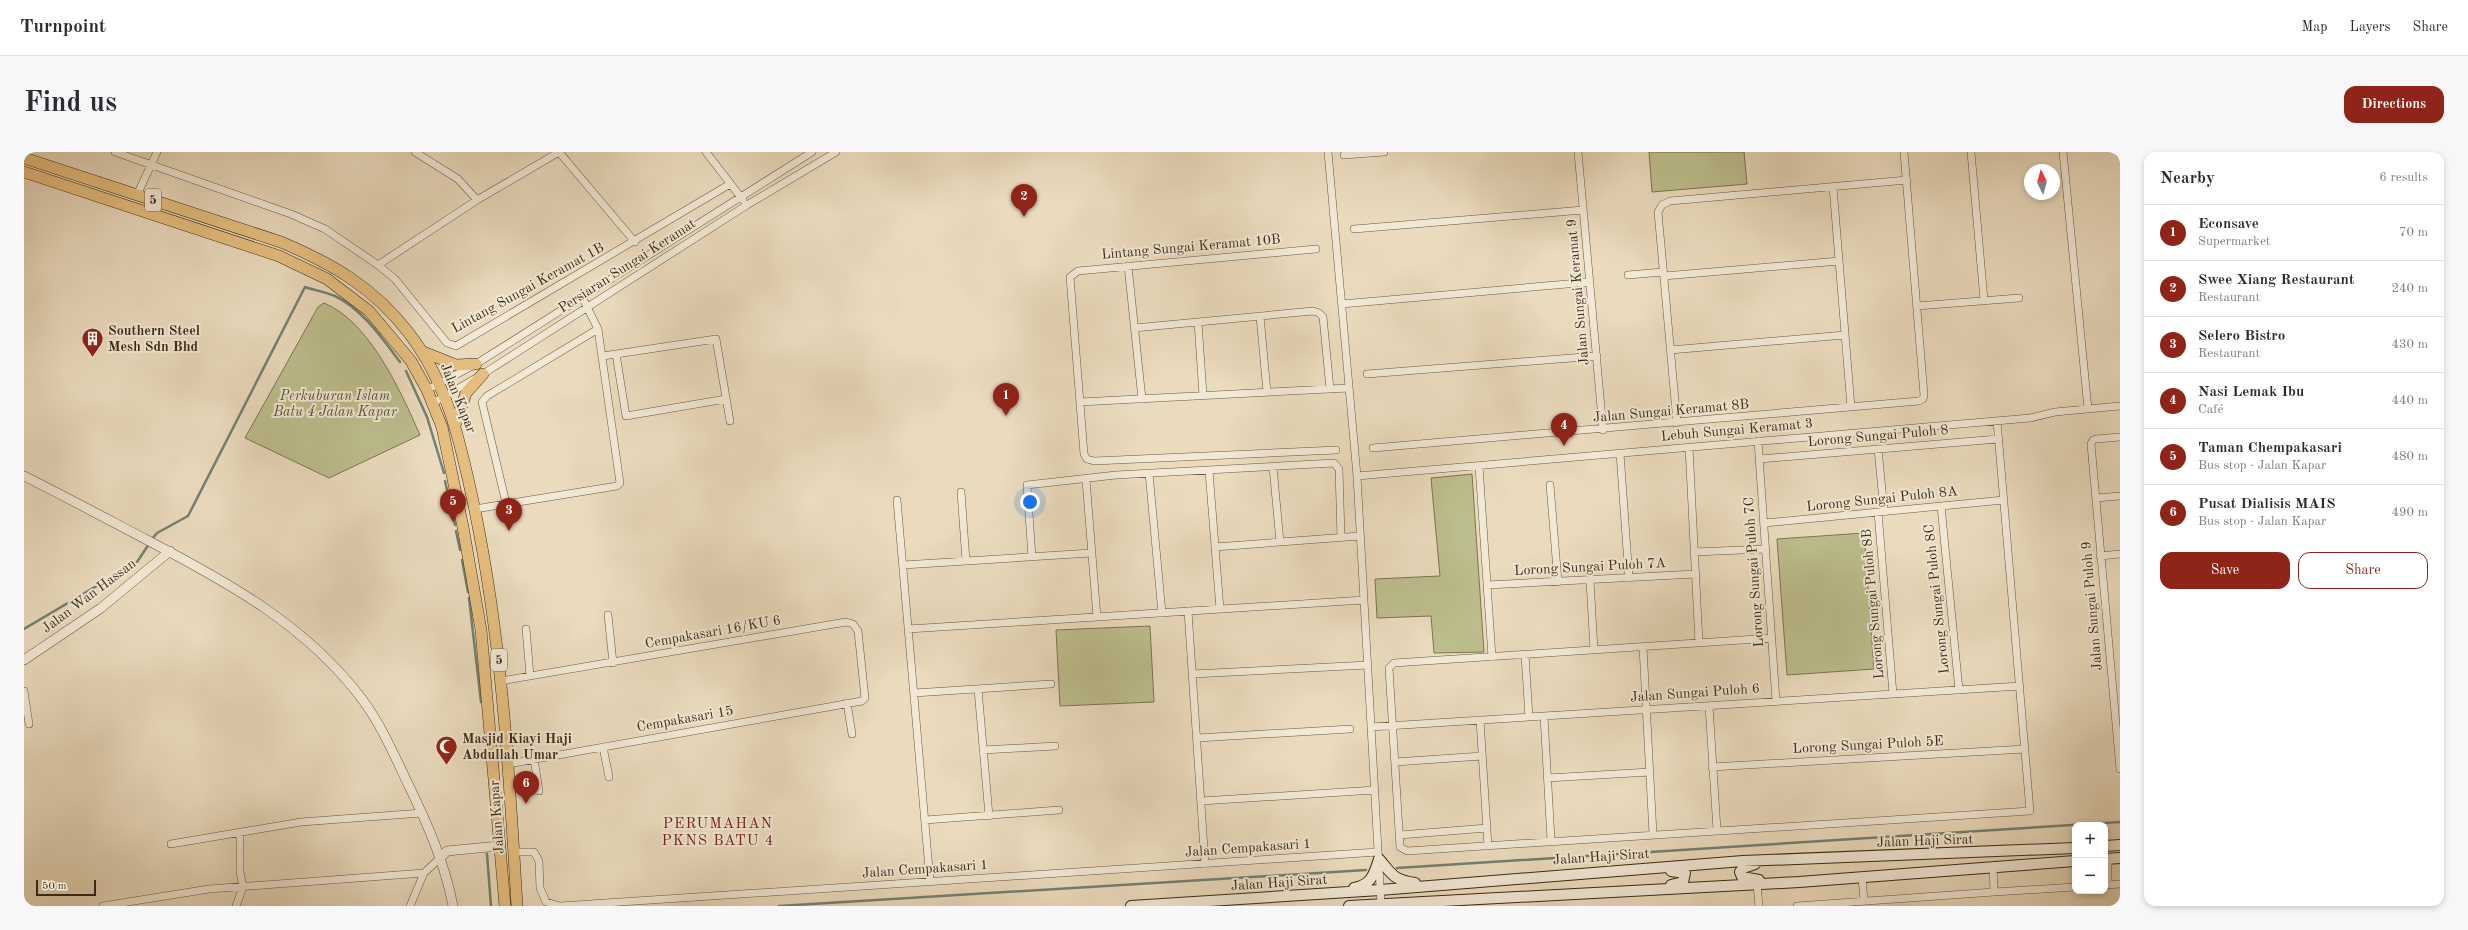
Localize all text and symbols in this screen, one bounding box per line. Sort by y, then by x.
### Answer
text: Turnpoint [20,18,106,37]
text: Map [2302,20,2328,34]
text: Layers [2350,20,2391,34]
text: Share [2413,20,2448,34]
button: Directions [2344,86,2444,123]
text: Find us [24,90,117,118]
north arrow [2024,164,2060,200]
text: Nearby [2160,170,2215,187]
text: 6 results [2379,171,2428,184]
pin: 2 [1011,184,1037,217]
road number: 5 [145,189,161,211]
street label: Persiaran Sungai Keramat [556,216,698,316]
text: Econsave [2198,217,2259,232]
street label: Jalan Sungai Keramat 9 [1565,218,1591,366]
text: 1 [2169,226,2177,239]
text: 70 m [2399,226,2428,239]
street label: Lintang Sungai Keramat 10B [1101,232,1281,262]
text: Supermarket [2198,235,2270,248]
street label: Lintang Sungai Keramat 1B [449,240,607,336]
text: Swee Xiang Restaurant [2198,273,2354,288]
text: 2 [2169,282,2177,295]
text: 240 m [2391,282,2428,295]
text: Restaurant [2198,291,2260,304]
place label: Southern Steel Mesh Sdn Bhd [108,324,200,354]
building icon: Southern Steel Mesh Sdn Bhd [79,326,105,359]
text: Selero Bistro [2198,329,2285,344]
text: 3 [2169,338,2177,351]
text: 430 m [2391,338,2428,351]
text: Restaurant [2198,347,2260,360]
street label: Jalan Kapar [438,361,478,435]
pin: 1 [993,383,1019,416]
text: Nasi Lemak Ibu [2198,385,2304,400]
park label: Perkuburan Islam Batu 4 Jalan Kapar [272,389,398,420]
text: 4 [2169,394,2177,407]
text: 440 m [2391,394,2428,407]
street label: Jalan Sungai Keramat 8B [1592,397,1750,425]
text: Café [2198,403,2223,416]
pin: 4 [1551,413,1577,446]
street label: Lebuh Sungai Keramat 3 [1660,416,1814,444]
street label: Lorong Sungai Puloh 8 [1807,423,1949,449]
text: Taman Chempakasari [2198,441,2342,456]
text: 5 [2169,450,2177,463]
text: 480 m [2391,450,2428,463]
text: Bus stop · Jalan Kapar [2198,459,2326,472]
street label: Lorong Sungai Puloh 8A [1806,484,1959,514]
pin: 5 [440,489,466,522]
your location [1020,492,1040,512]
street label: Lorong Sungai Puloh 7C [1742,496,1766,648]
text: Pusat Dialisis MAIS [2198,497,2336,512]
pin: 3 [496,498,522,531]
text: 6 [2169,506,2177,519]
text: 490 m [2391,506,2428,519]
text: Bus stop · Jalan Kapar [2198,515,2326,528]
street label: Lorong Sungai Puloh 8C [1922,523,1952,675]
street label: Lorong Sungai Puloh 8B [1859,528,1887,680]
street label: Jalan Sungai Puloh 9 [2079,541,2105,671]
button: Save [2160,552,2290,589]
button: Share [2298,552,2428,589]
street label: Jalan Wan Hassan [39,556,139,636]
street label: Lorong Sungai Puloh 7A [1514,556,1667,578]
street label: Cempakasari 16/KU 6 [644,613,782,651]
road number: 5 [491,649,507,671]
street label: Jalan Sungai Puloh 6 [1630,681,1760,705]
street label: Cempakasari 15 [636,704,734,734]
place label: Masjid Kiayi Haji Abdullah Umar [462,732,572,762]
mosque icon: Masjid Kiayi Haji Abdullah Umar [434,734,460,767]
street label: Lorong Sungai Puloh 5E [1792,734,1944,756]
pin: 6 [513,771,539,804]
street label: Jalan Kapar [487,779,507,854]
district label: PERUMAHAN PKNS BATU 4 [662,817,774,849]
map controls [2072,822,2108,894]
button: + [2072,822,2108,858]
street label: Jalan Haji Sirat [1876,832,1974,850]
street label: Jalan Cempakasari 1 [1184,837,1312,859]
street label: Jalan Haji Sirat [1552,847,1650,867]
street label: Jalan Cempakasari 1 [861,858,989,880]
button: − [2072,858,2108,894]
street label: Jalan Haji Sirat [1230,873,1328,893]
scale bar [36,878,96,897]
text: 50 m [42,881,67,892]

